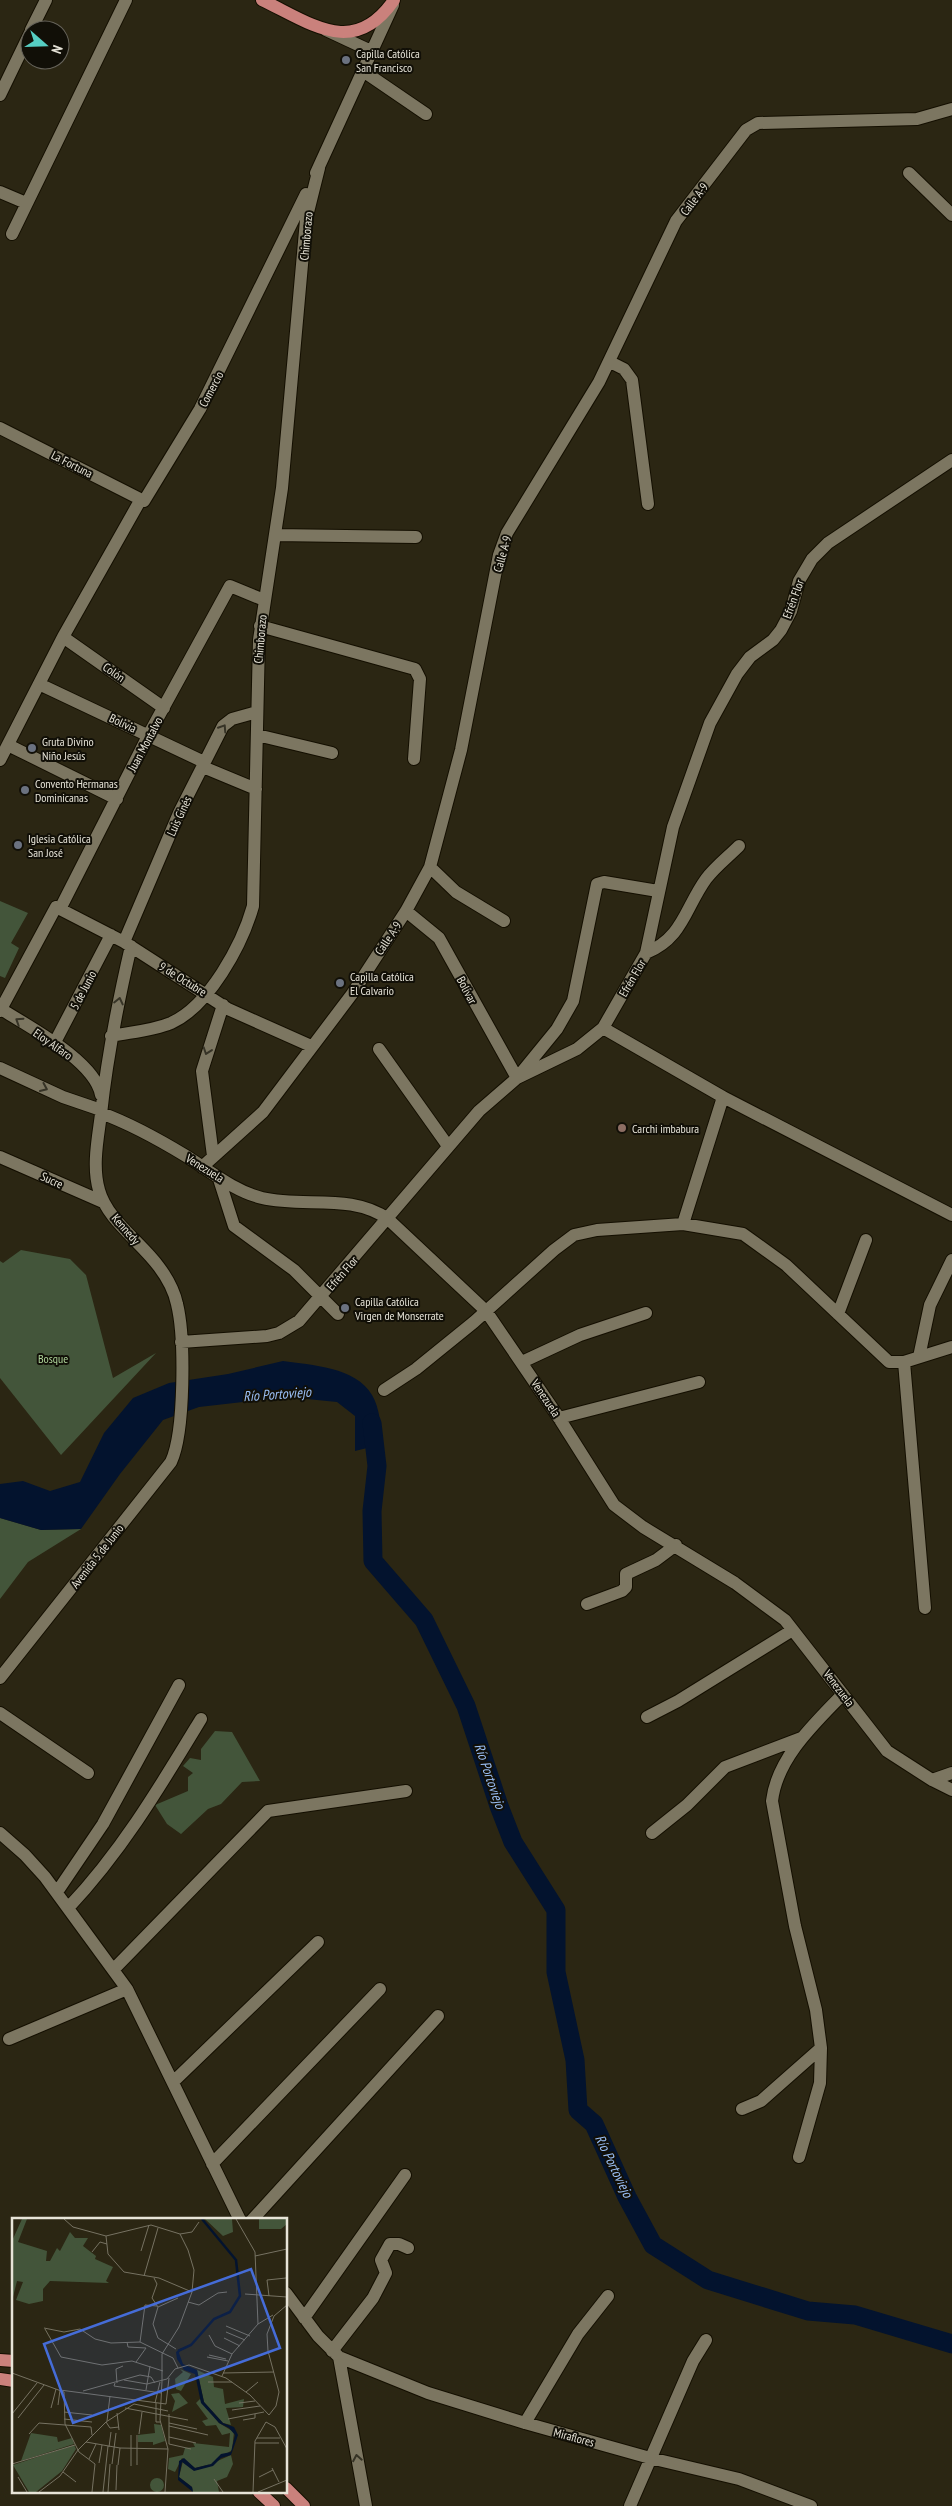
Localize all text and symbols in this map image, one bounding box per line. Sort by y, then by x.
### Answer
north arrow [20,20,70,70]
text: N [47,43,67,56]
place label: Capilla Católica San Francisco [356,46,420,75]
marker: Capilla Católica San Francisco [340,54,352,66]
street label: Calle A-9 [677,180,711,218]
street label: Chimborazo [296,211,316,261]
street label: Comercio [195,368,227,410]
street label: La Fortuna [49,447,95,481]
street label: Calle A-9 [490,534,514,574]
street label: Efrén Flor [779,577,807,621]
street label: Chimborazo [250,614,270,664]
street label: Colón [100,659,128,685]
street label: Bolivia [107,710,139,736]
street label: Juan Montalvo [124,714,166,775]
one-way arrow [217,724,226,734]
place label: Gruta Divino Niño Jesús [42,734,94,763]
marker: Gruta Divino Niño Jesús [26,742,38,754]
place label: Convento Hermanas Dominicanas [35,776,118,805]
marker: Convento Hermanas Dominicanas [19,784,31,796]
street label: Luis Ginés [163,794,195,838]
place label: Iglesia Católica San José [28,831,91,860]
marker: Iglesia Católica San José [12,839,24,851]
street label: Calle A-9 [371,918,405,958]
street label: Efrén Flor [615,956,649,999]
street label: 9 de Octubre [156,958,210,1000]
street label: 5 de Junio [67,968,99,1012]
place label: Capilla Católica El Calvario [350,969,414,998]
street label: Bolívar [454,974,481,1007]
marker: Capilla Católica El Calvario [334,977,346,989]
one-way arrow [113,996,124,1005]
one-way arrow [16,1018,25,1027]
street label: Eloy Alfaro [31,1025,75,1063]
one-way arrow [203,1047,213,1055]
one-way arrow [39,1082,48,1093]
place label: Carchi imbabura [632,1121,699,1136]
marker: Carchi imbabura [616,1122,628,1134]
street label: Venezuela [182,1150,227,1186]
street label: Sucre [39,1168,66,1192]
street label: Kennedy [109,1211,144,1248]
street label: Efrén Flor [323,1252,361,1293]
place label: Capilla Católica Virgen de Monserrate [354,1294,444,1323]
marker: Capilla Católica Virgen de Monserrate [339,1302,351,1314]
park label: Bosque [38,1351,68,1366]
street label: Venezuela [527,1376,564,1420]
water label: Río Portoviejo [243,1383,312,1405]
street label: Avenida 5 de Junio [67,1521,127,1591]
street label: Venezuela [820,1666,858,1709]
water label: Río Portoviejo [470,1741,510,1812]
water label: Río Portoviejo [591,2132,637,2201]
inset map [12,2218,288,2494]
street label: Miraflores [552,2424,596,2450]
one-way arrow [353,2454,363,2462]

